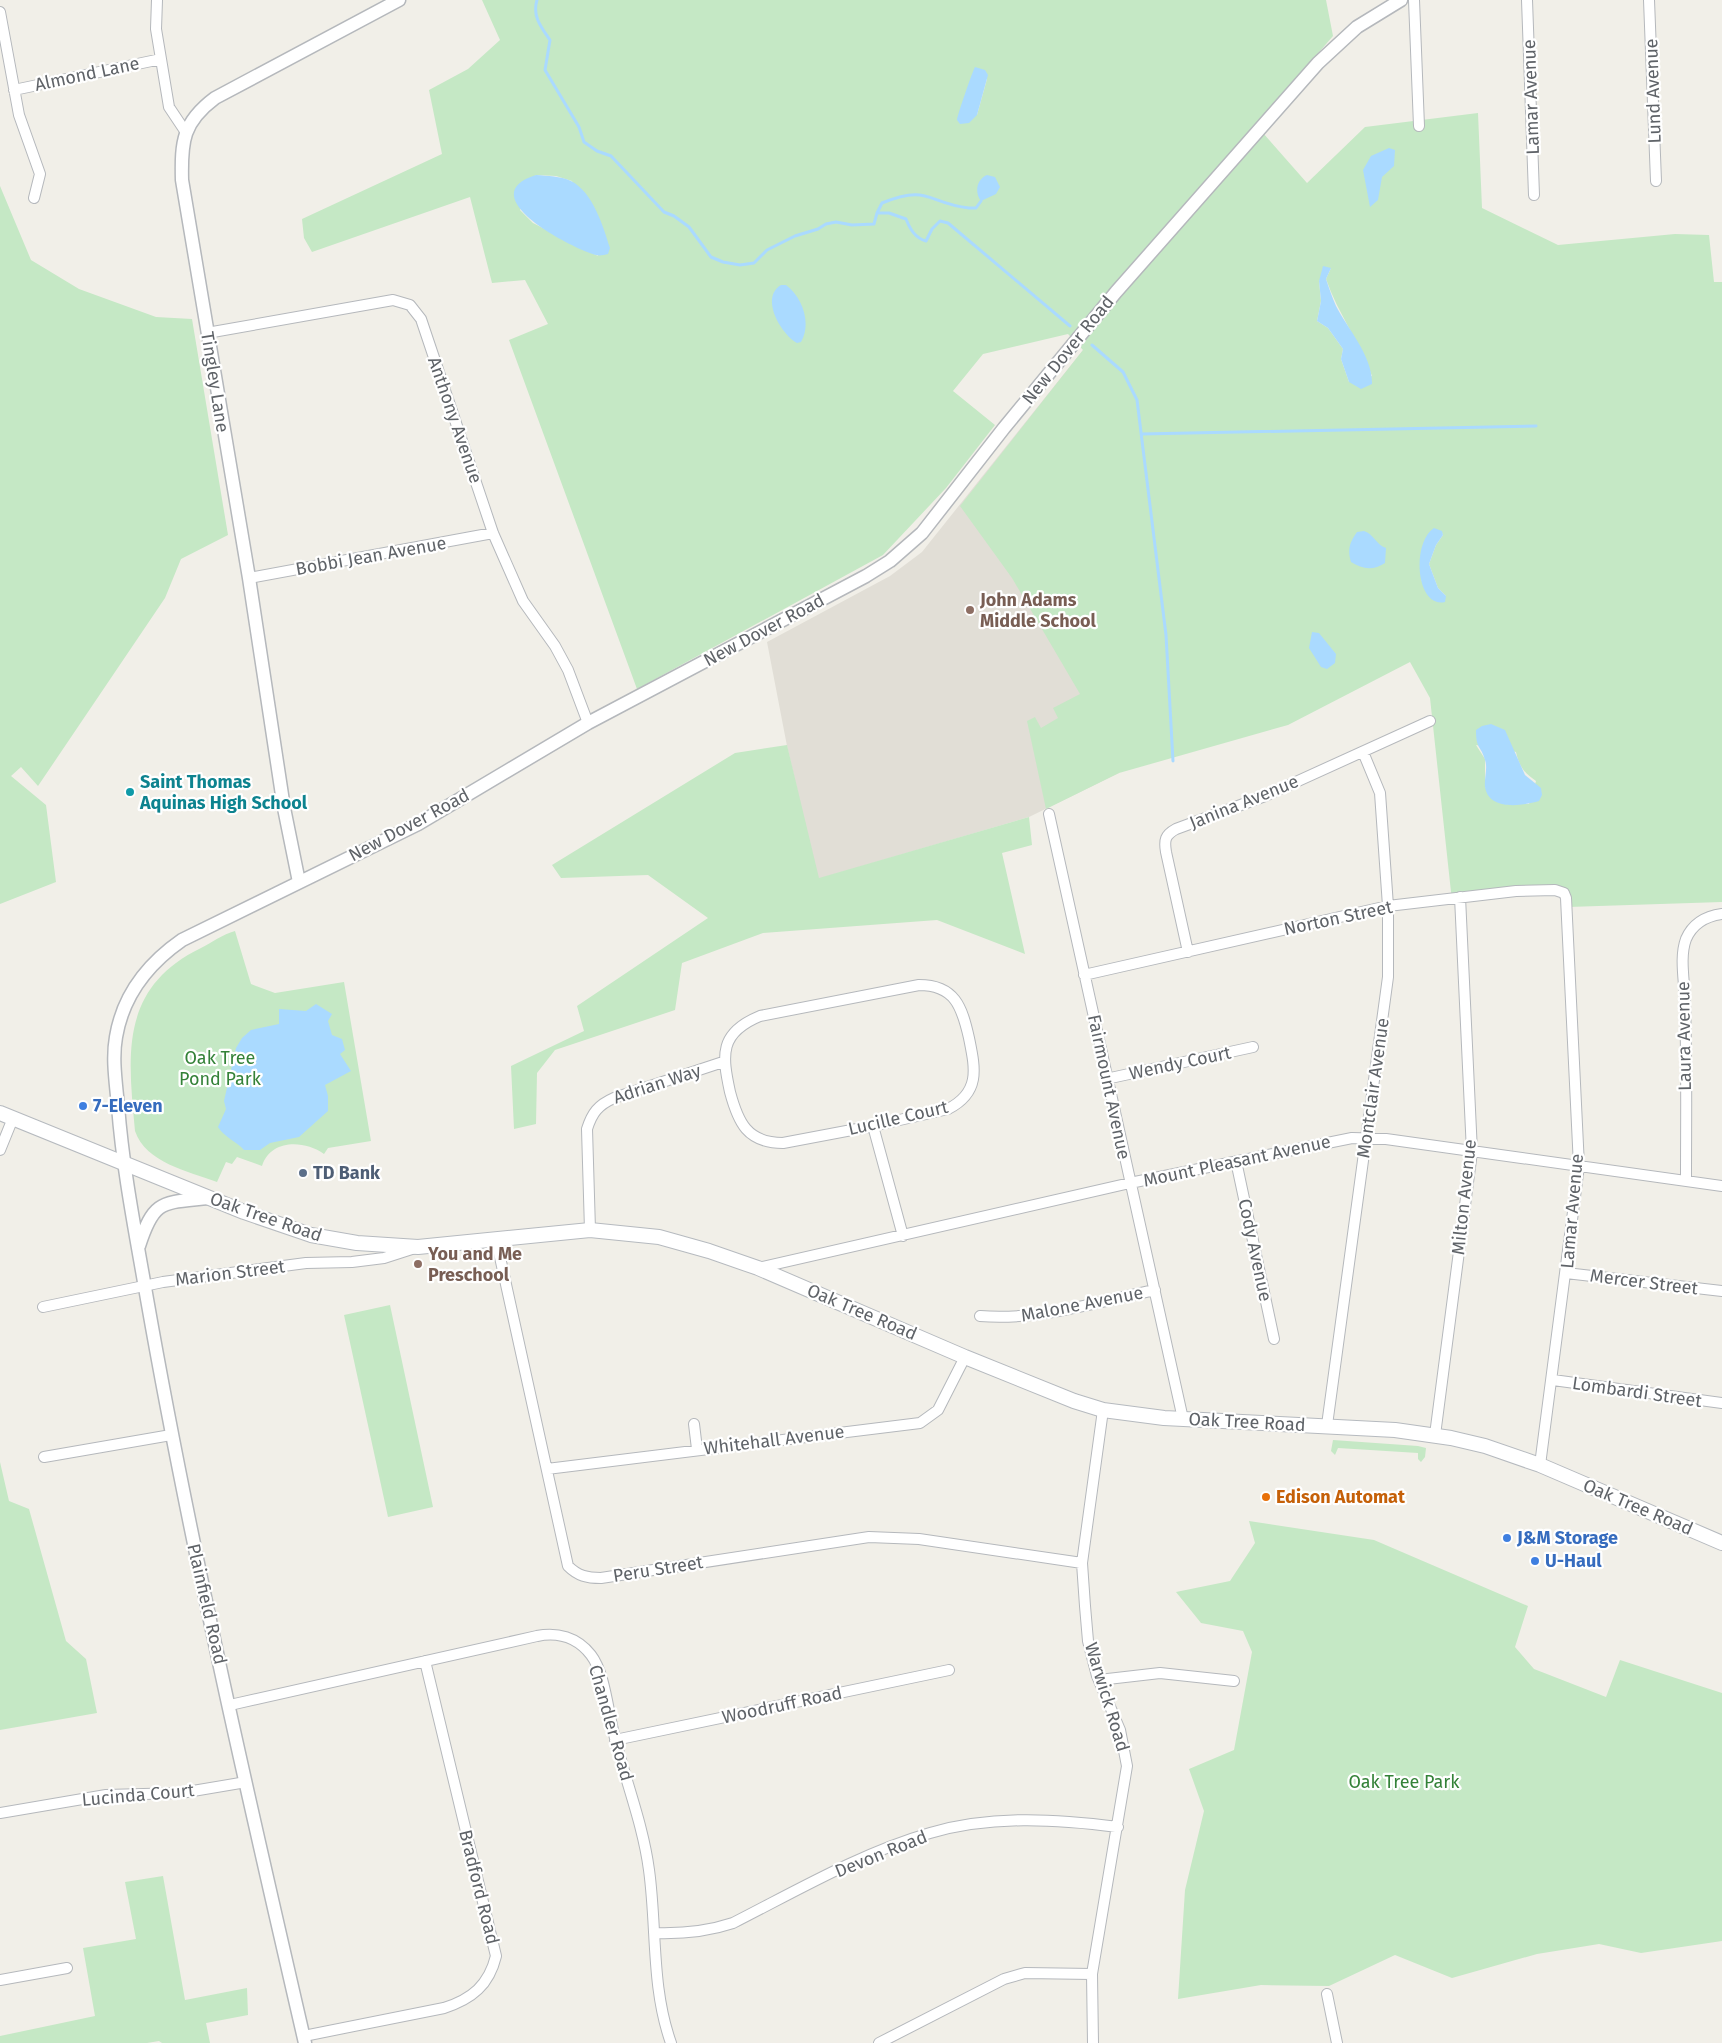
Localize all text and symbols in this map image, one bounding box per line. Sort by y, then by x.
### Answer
street label: Lund Avenue [1640,38,1666,144]
street label: Lamar Avenue [1518,39,1544,155]
street label: Almond Lane [33,52,141,96]
street label: New Dover Road [1017,291,1119,409]
street label: Tingley Lane [196,330,234,434]
street label: Anthony Avenue [423,354,487,486]
street label: Bobbi Jean Avenue [294,532,448,580]
street label: New Dover Road [700,589,828,671]
place label: John Adams Middle School [979,589,1097,632]
marker: John Adams Middle School [964,604,976,616]
street label: Janina Avenue [1186,770,1302,834]
place label: Saint Thomas Aquinas High School [139,771,308,814]
street label: New Dover Road [345,784,473,866]
marker: Saint Thomas Aquinas High School [124,786,136,798]
street label: Norton Street [1282,896,1395,940]
street label: Laura Avenue [1672,981,1696,1091]
street label: Fairmount Avenue [1083,1013,1135,1161]
street label: Montclair Avenue [1352,1016,1394,1160]
street label: Wendy Court [1127,1041,1233,1085]
park label: Oak Tree Pond Park [179,1047,262,1090]
street label: Adrian Way [610,1059,704,1109]
place label: 7-Eleven [93,1095,163,1117]
street label: Lucille Court [846,1096,951,1140]
marker: 7-Eleven [77,1100,89,1112]
street label: Mount Pleasant Avenue [1141,1130,1333,1192]
street label: Milton Avenue [1447,1138,1481,1256]
street label: Lamar Avenue [1556,1153,1588,1269]
place label: TD Bank [313,1162,381,1184]
marker: TD Bank [297,1167,309,1179]
street label: Oak Tree Road [207,1188,325,1246]
street label: Cody Avenue [1233,1197,1277,1303]
place label: You and Me Preschool [427,1243,522,1286]
street label: Marion Street [174,1255,287,1291]
marker: You and Me Preschool [412,1258,424,1270]
street label: Mercer Street [1589,1264,1700,1300]
street label: Oak Tree Road [804,1279,920,1345]
street label: Malone Avenue [1019,1281,1145,1327]
street label: Lombardi Street [1571,1372,1704,1412]
street label: Oak Tree Road [1188,1408,1306,1436]
street label: Whitehall Avenue [702,1420,846,1460]
street label: Oak Tree Road [1580,1474,1696,1540]
place label: Edison Automat [1276,1486,1406,1508]
marker: Edison Automat [1260,1491,1272,1503]
place label: J&M Storage [1516,1527,1618,1549]
marker: J&M Storage [1501,1532,1513,1544]
street label: Plainfield Road [182,1541,232,1667]
place label: U-Haul [1545,1550,1602,1572]
street label: Peru Street [611,1551,705,1587]
marker: U-Haul [1529,1555,1541,1567]
street label: Warwick Road [1080,1640,1134,1754]
street label: Chandler Road [584,1662,638,1784]
street label: Woodruff Road [720,1682,844,1728]
park label: Oak Tree Park [1348,1771,1460,1793]
street label: Lucinda Court [81,1779,196,1811]
street label: Devon Road [832,1826,930,1882]
street label: Bradford Road [454,1827,504,1947]

